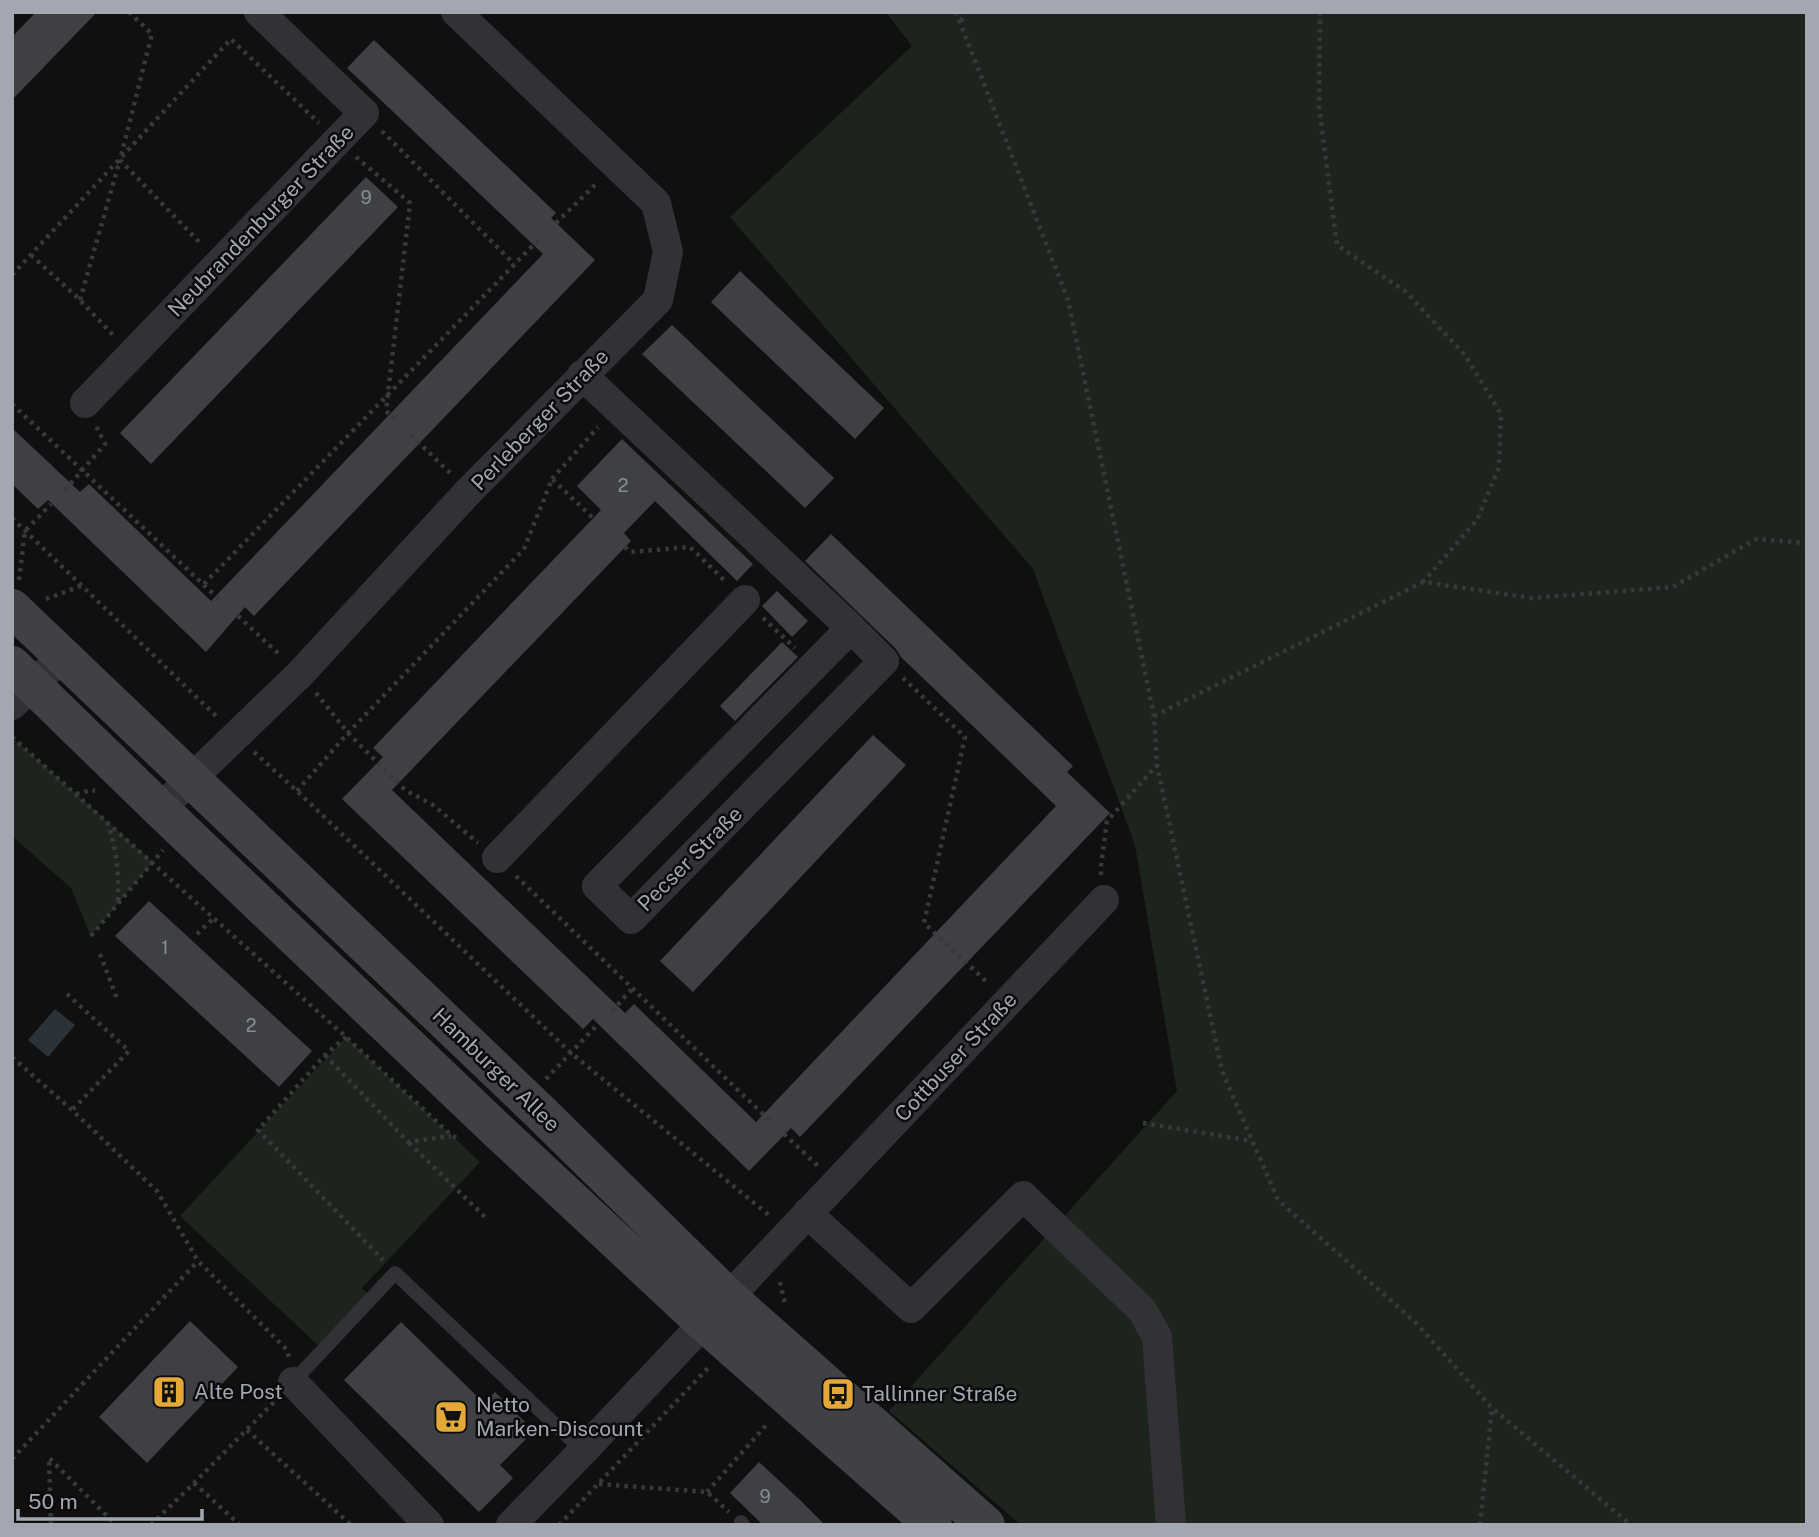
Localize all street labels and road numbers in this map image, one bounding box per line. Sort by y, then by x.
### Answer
street label: Neubrandenburger Straße [162,120,359,322]
street label: Perleberger Straße [466,344,614,496]
street label: Pecser Straße [632,801,747,916]
street label: Cottbuser Straße [889,987,1022,1126]
street label: Hamburger Allee [428,1003,565,1137]

